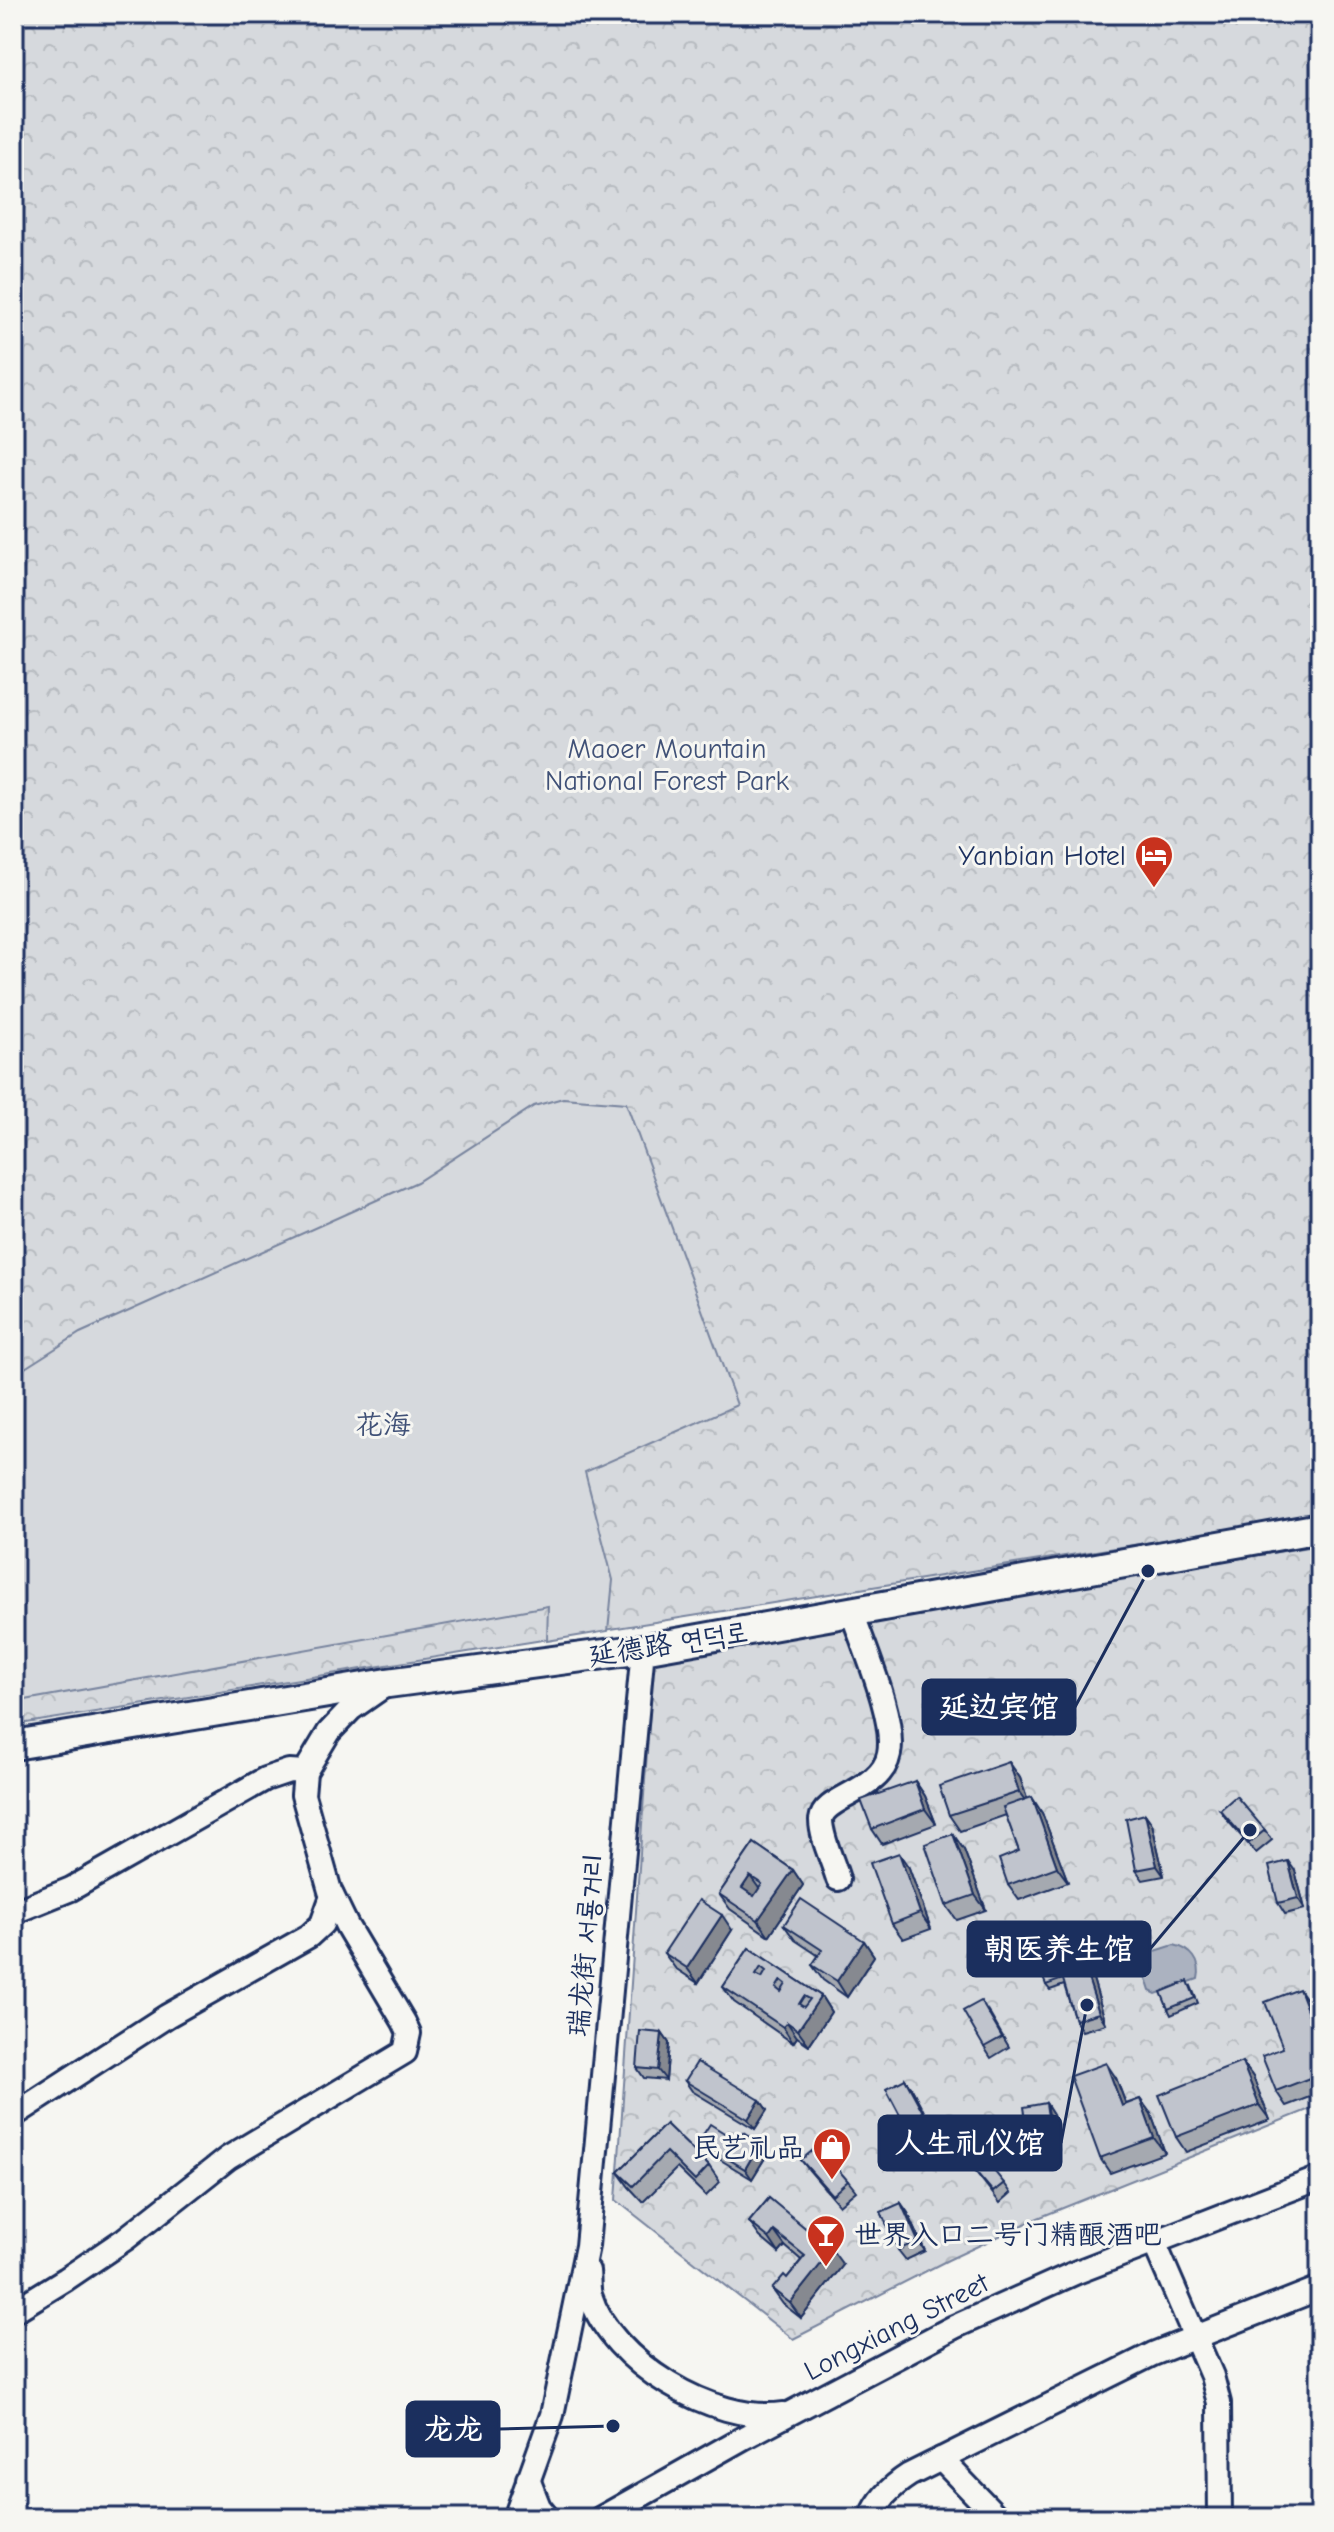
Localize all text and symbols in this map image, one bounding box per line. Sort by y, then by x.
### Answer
park label: Maoer Mountain National Forest Park [545,733,789,797]
hotel icon: Yanbian Hotel [1133,834,1175,889]
place label: Yanbian Hotel [958,840,1126,872]
park label: 花海 [355,1409,411,1441]
street label: 延德路 연덕로 [586,1616,750,1672]
callout: 延边宾馆 [923,1680,1075,1734]
text: 延边宾馆 [939,1690,1059,1725]
street label: 瑞龙街 서룡거리 [562,1852,610,2038]
callout: 朝医养生馆 [968,1922,1150,1976]
text: 朝医养生馆 [984,1932,1134,1967]
callout: 人生礼仪馆 [879,2116,1061,2170]
shop icon: 民艺礼品 [811,2126,853,2181]
text: 人生礼仪馆 [895,2126,1045,2161]
place label: 民艺礼品 [692,2132,804,2164]
bar icon: 世界入口二号门精酿酒吧 [805,2213,847,2268]
place label: 世界入口二号门精酿酒吧 [854,2219,1162,2251]
street label: Longxiang Street [799,2266,995,2387]
callout: 龙龙 [407,2402,499,2456]
text: 龙龙 [423,2412,483,2447]

